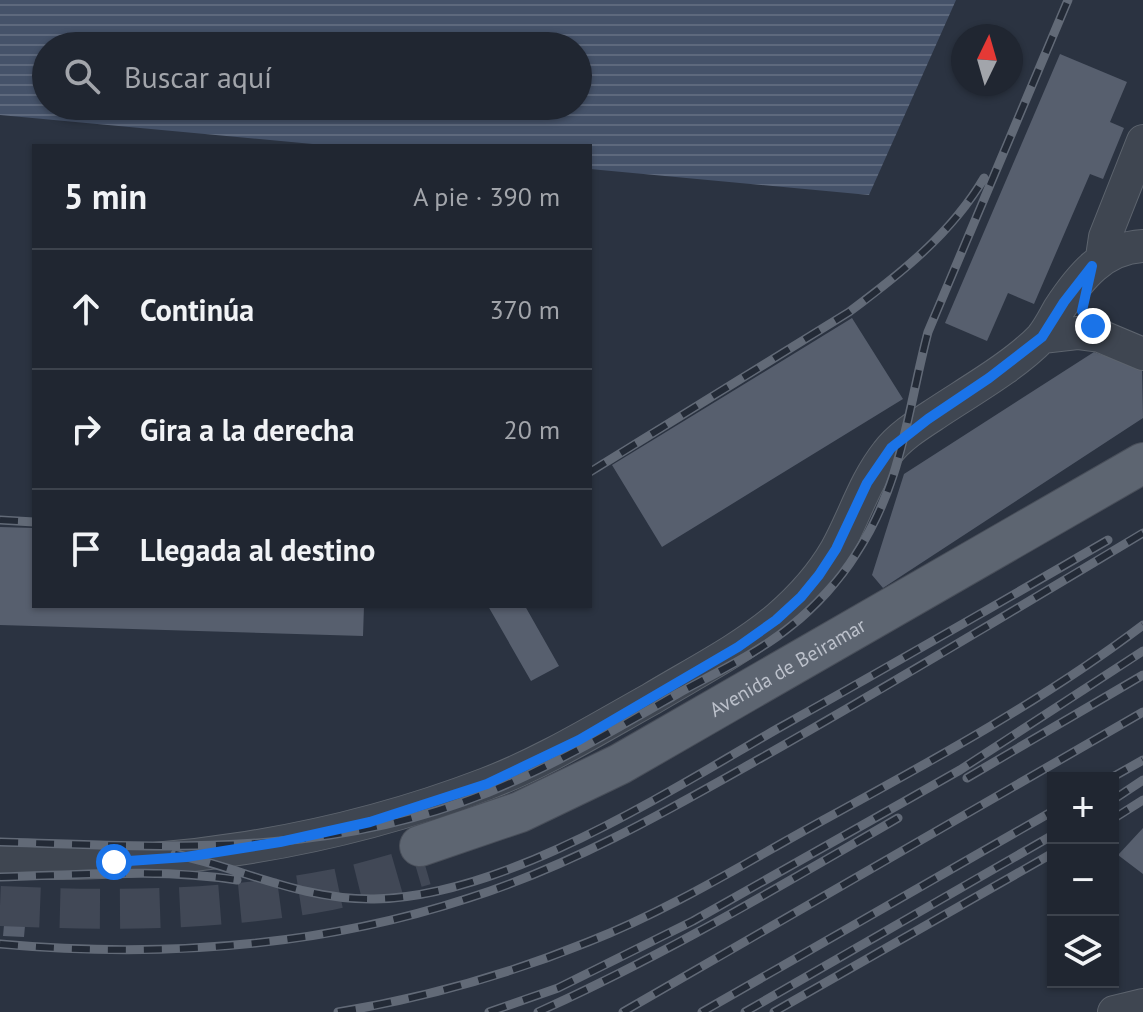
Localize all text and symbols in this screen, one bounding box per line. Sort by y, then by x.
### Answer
north arrow [951,24,1023,96]
search box [32,32,592,120]
icon: search [60,54,104,98]
text: Buscar aquí [124,57,272,96]
text: 5 min [64,174,147,218]
text: A pie · 390 m [413,180,560,213]
icon: ahead [64,287,108,331]
text: Continúa [140,290,254,329]
text: 370 m [489,293,560,326]
route end [1075,308,1111,344]
icon: right [64,407,108,451]
text: Gira a la derecha [140,410,354,449]
text: 20 m [504,413,560,446]
icon: arrive [64,527,108,571]
text: Llegada al destino [140,530,375,569]
street label: Avenida de Beiramar [705,612,871,723]
map controls [1047,772,1119,988]
button: + [1047,772,1119,844]
route start [96,844,132,880]
button: − [1047,844,1119,916]
button: layers [1047,916,1119,988]

